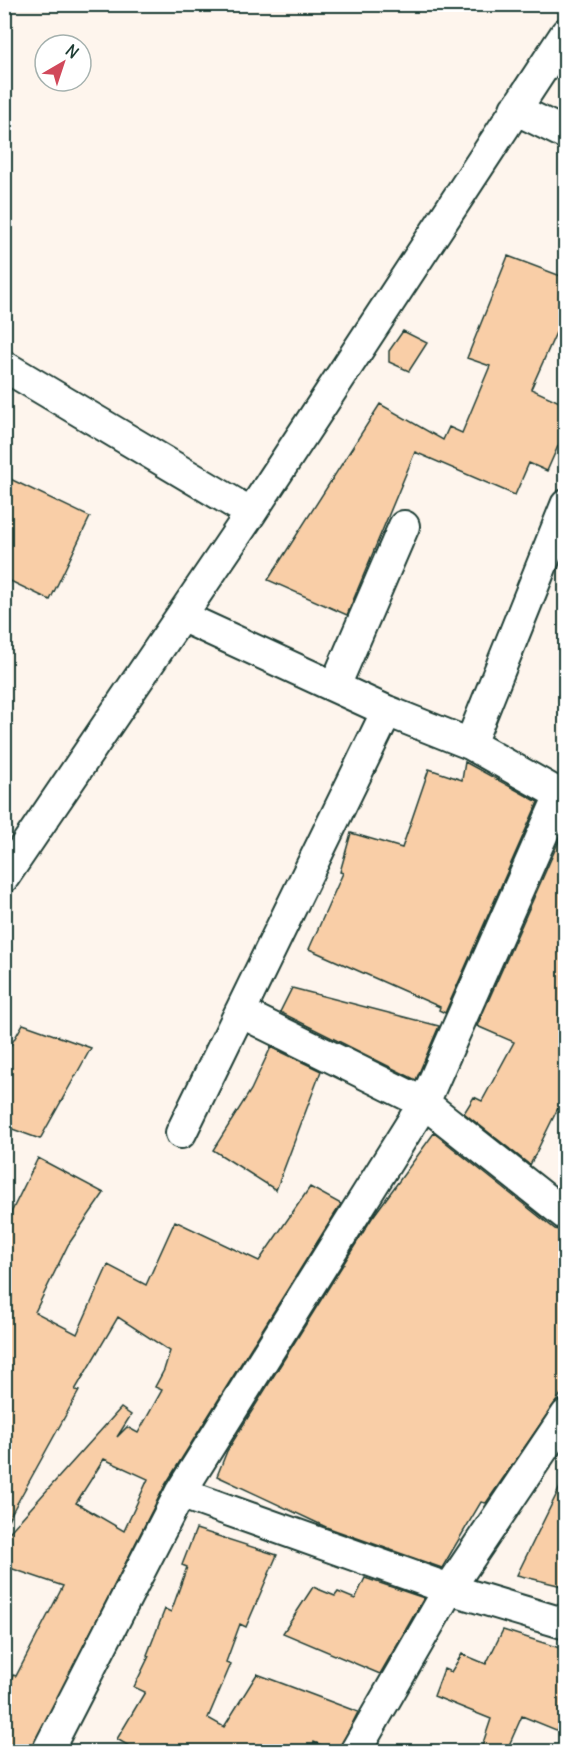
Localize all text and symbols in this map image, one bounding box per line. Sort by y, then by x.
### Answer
north arrow [33,33,93,93]
text: N [62,40,83,63]

